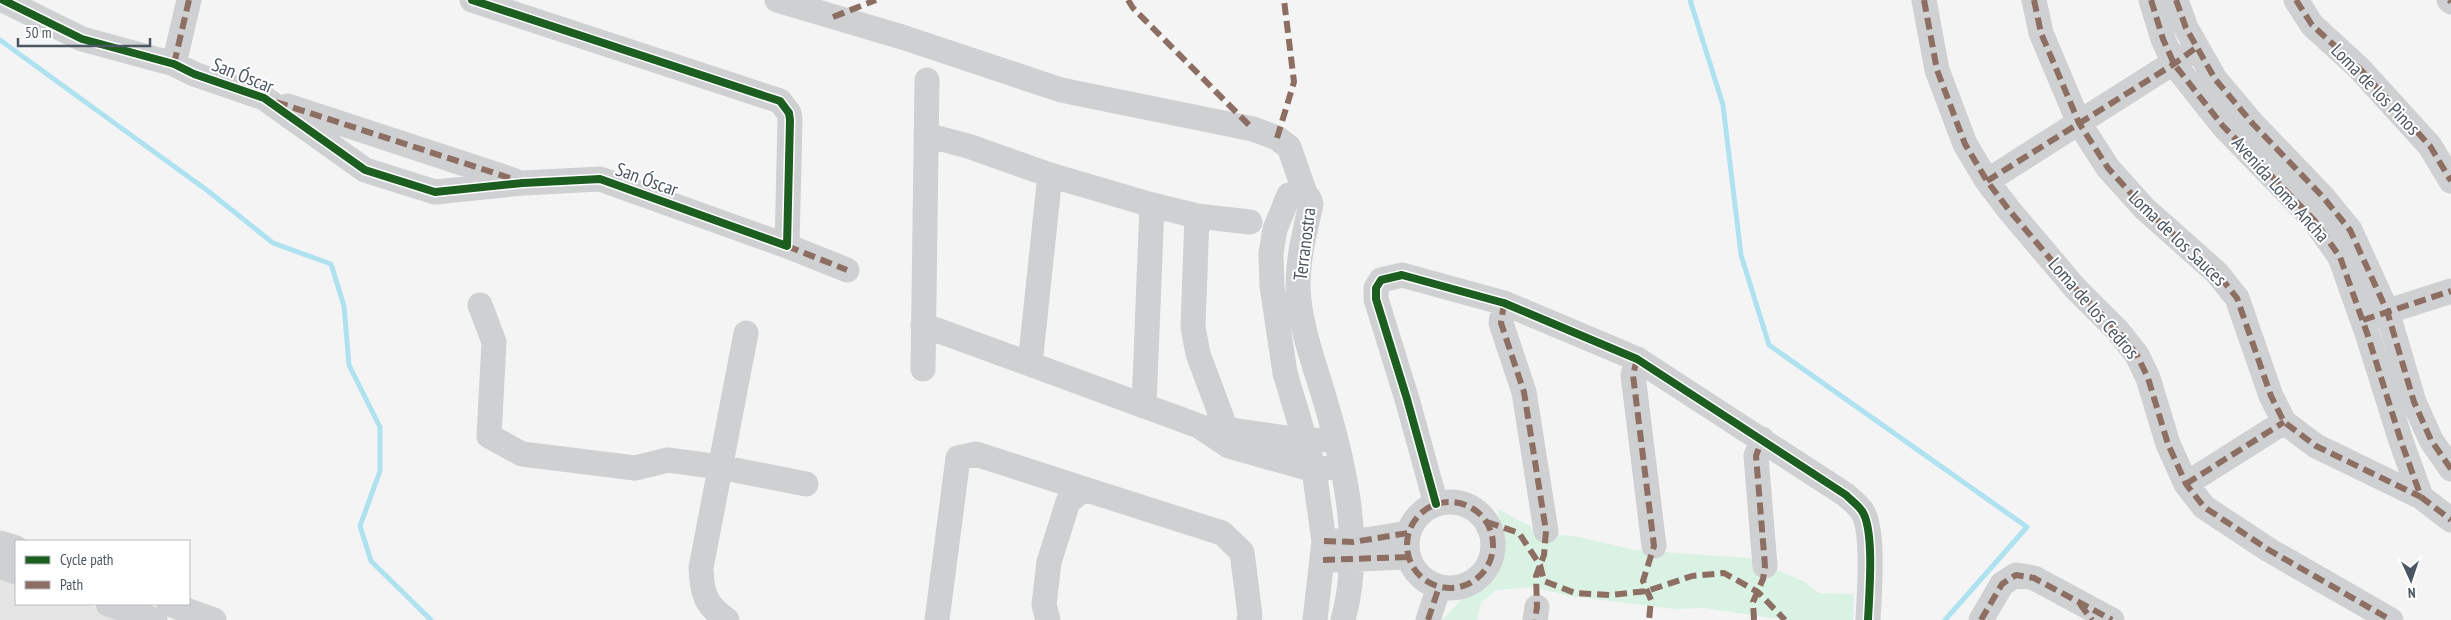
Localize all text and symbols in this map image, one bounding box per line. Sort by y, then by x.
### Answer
scale bar [18,15,150,47]
text: 50 m [25,23,51,42]
street label: Loma de los Pinos [2326,38,2426,140]
street label: San Óscar [209,52,278,99]
street label: Avenida Loma Ancha [2227,131,2335,247]
street label: San Óscar [613,157,682,202]
street label: Loma de los Sauces [2124,185,2232,291]
street label: Terranostra [1288,206,1320,282]
street label: Loma de los Cedros [2043,252,2145,364]
legend [15,540,190,605]
text: Cycle path [60,550,113,569]
north arrow [2386,555,2436,605]
text: Path [60,575,83,594]
text: N [2407,584,2416,602]

